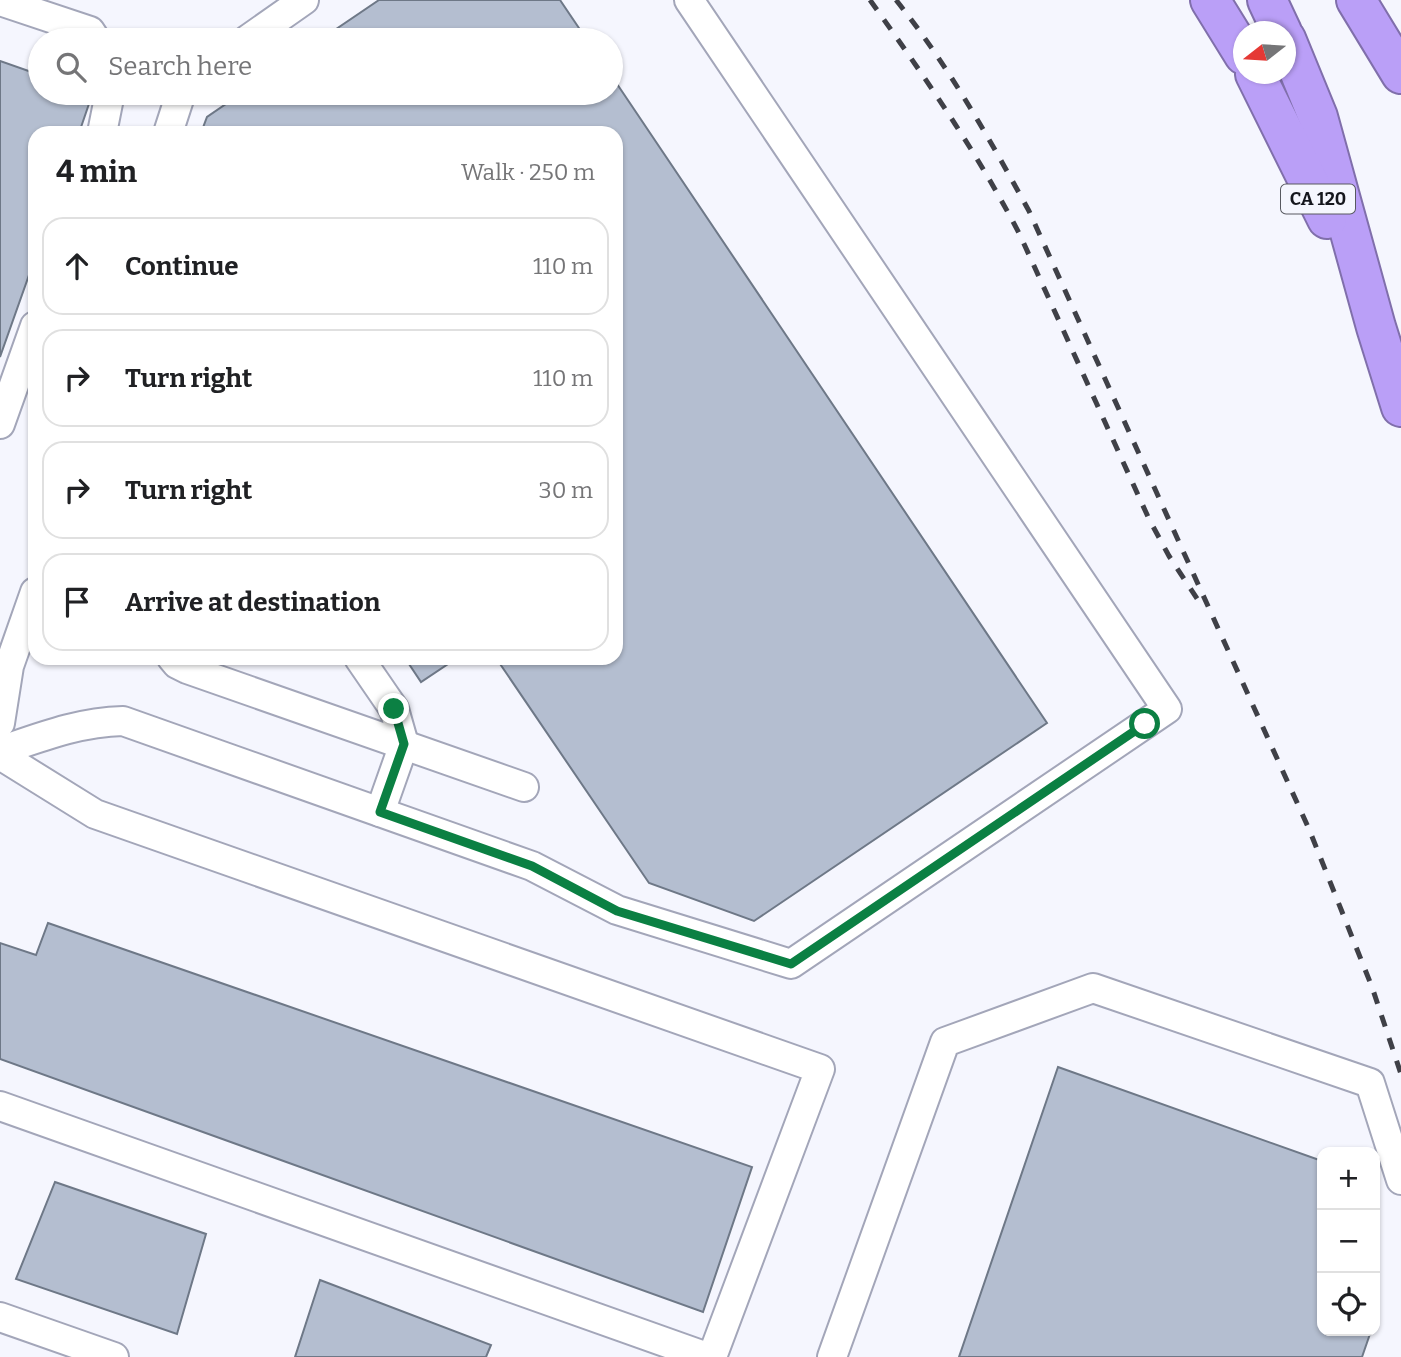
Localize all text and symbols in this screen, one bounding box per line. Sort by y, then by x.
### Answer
north arrow [1233,21,1296,84]
search box [28,28,623,105]
icon: search [52,48,90,86]
text: Search here [108,51,252,82]
text: 4 min [56,154,137,190]
text: Walk · 250 m [461,158,595,186]
road number: CA 120 [1281,184,1355,214]
icon: ahead [58,247,96,285]
text: Continue [125,251,239,282]
text: 110 m [533,252,593,280]
icon: right [58,359,96,397]
text: Turn right [125,363,252,394]
text: 110 m [533,364,593,392]
icon: right [58,471,96,509]
text: Turn right [125,475,252,506]
text: 30 m [539,476,593,504]
icon: arrive [58,583,96,621]
text: Arrive at destination [125,587,380,618]
route end [378,693,409,724]
route start [1129,708,1160,739]
map controls [1317,1147,1380,1336]
button: + [1317,1147,1380,1210]
button: − [1317,1210,1380,1273]
button: locate [1317,1273,1380,1336]

